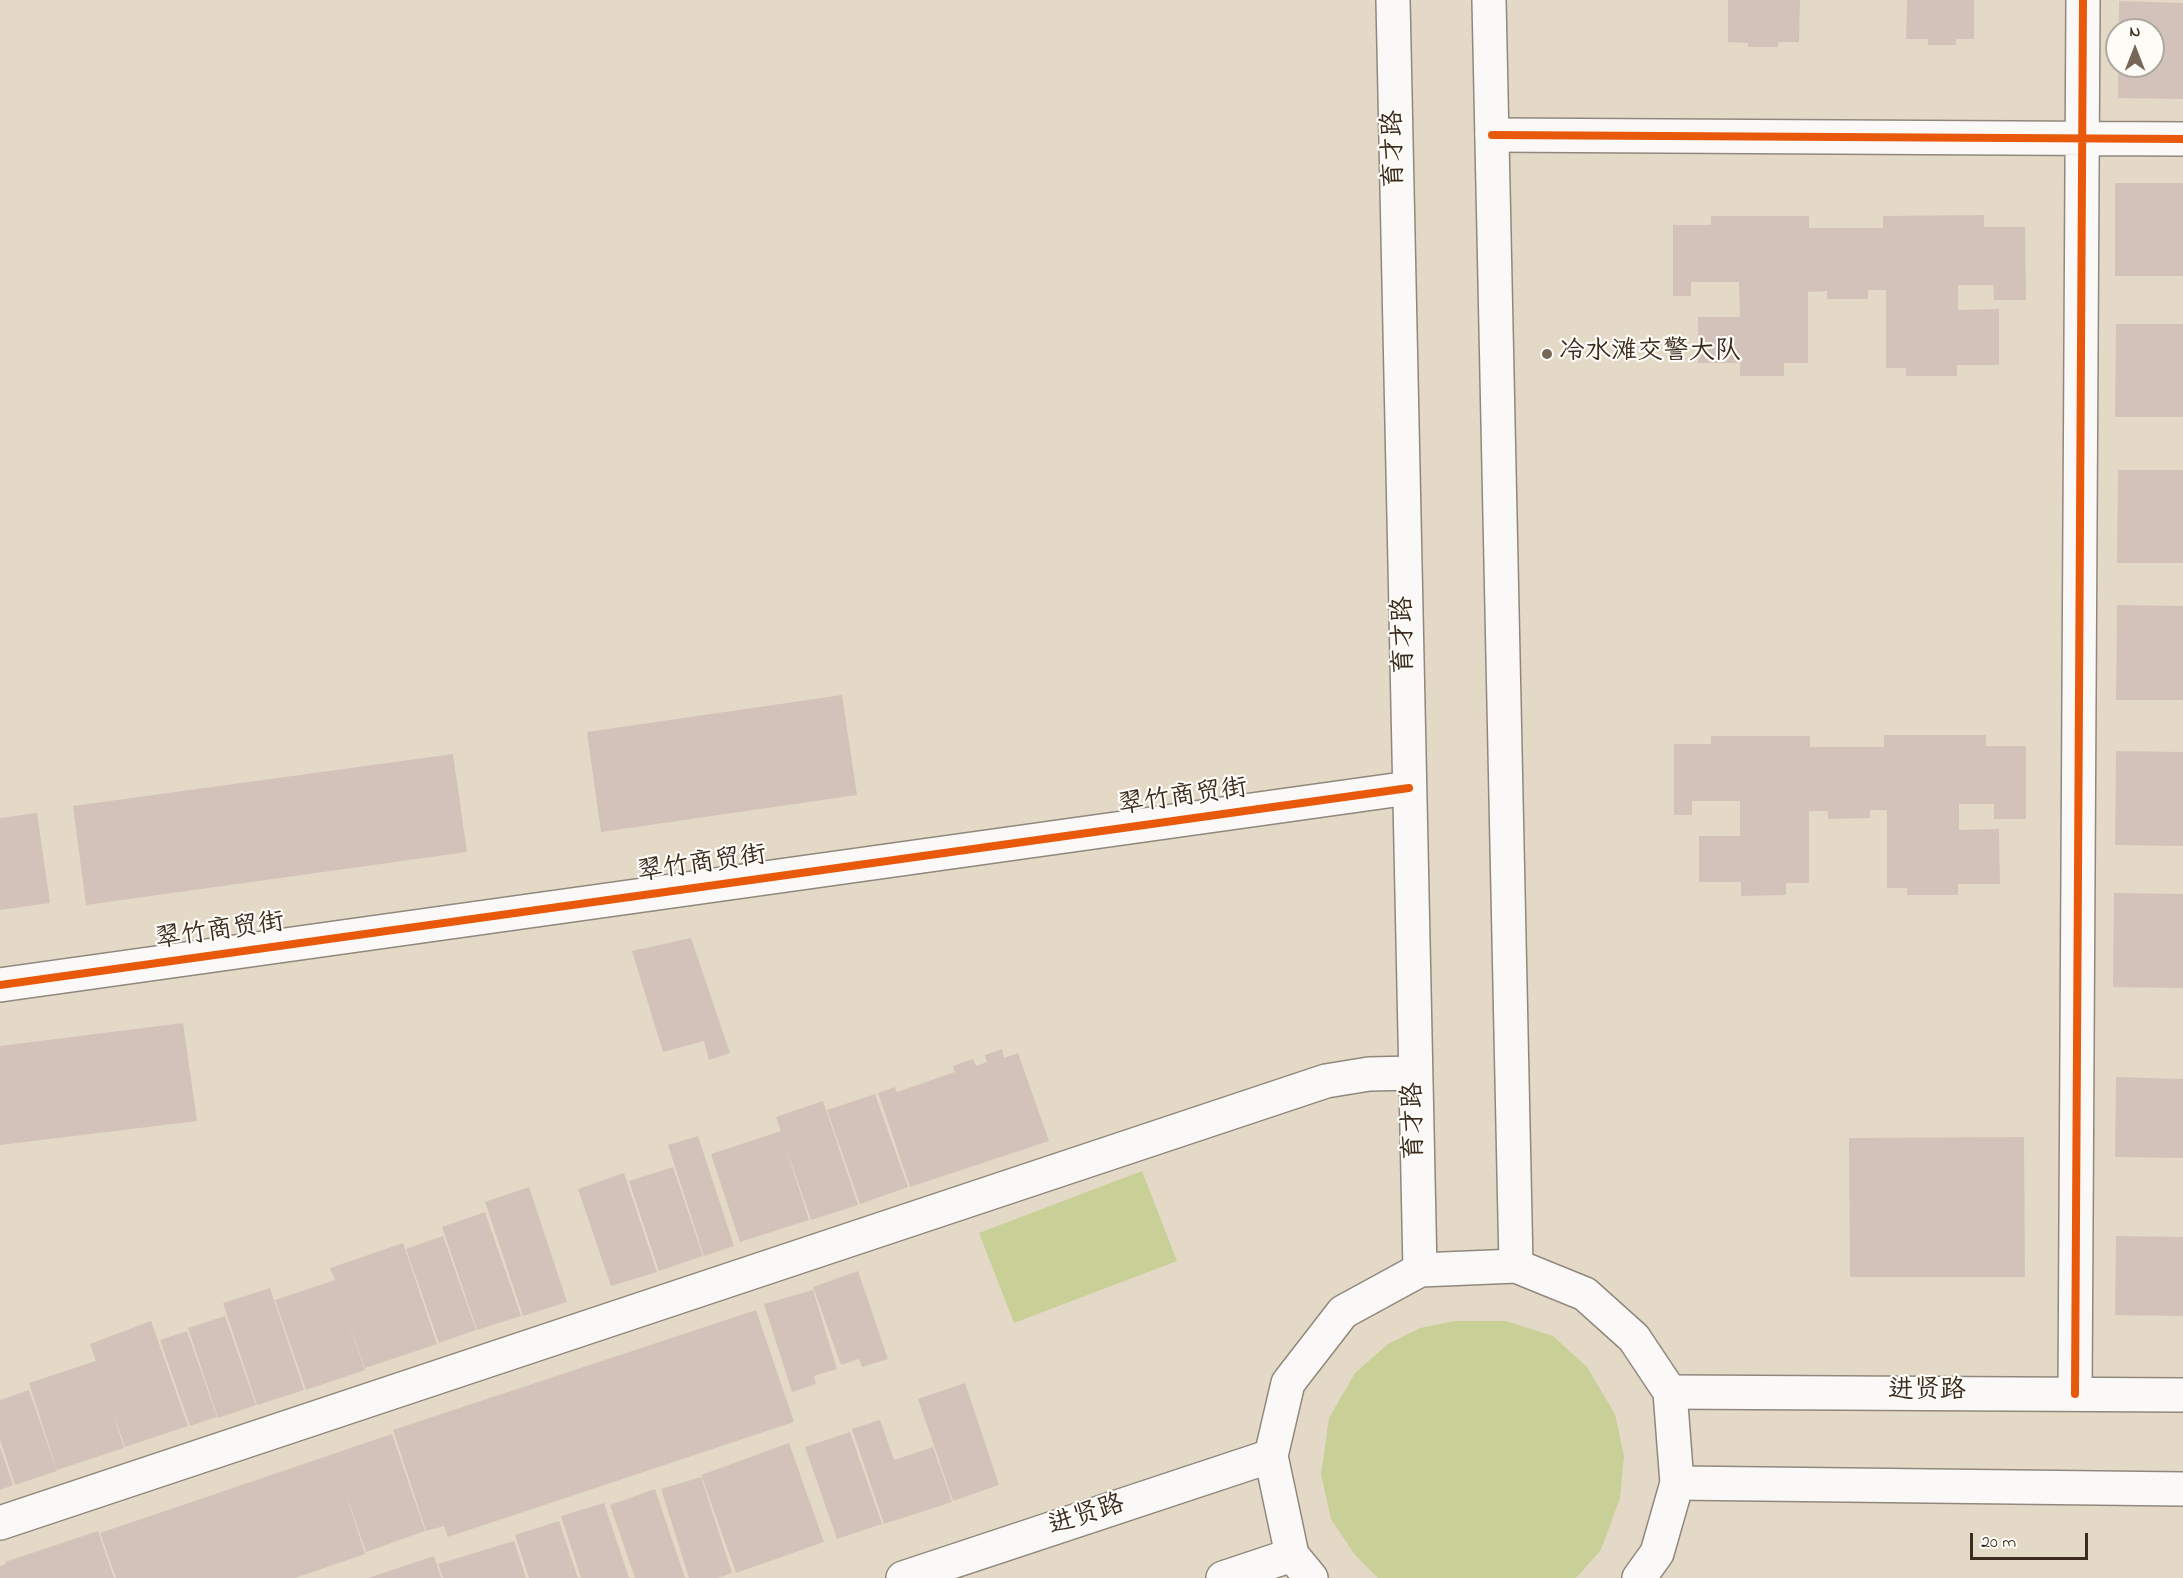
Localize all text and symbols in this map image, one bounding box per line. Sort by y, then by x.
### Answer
north arrow [2105,18,2165,78]
text: N [2130,20,2140,44]
street label: 育才路 [1380,110,1412,188]
place label: 冷水滩交警大队 [1559,338,1741,370]
marker: 冷水滩交警大队 [1540,347,1554,361]
street label: 育才路 [1390,596,1422,674]
street label: 翠竹商贸街 [1116,775,1250,823]
street label: 翠竹商贸街 [635,842,769,890]
street label: 翠竹商贸街 [153,909,287,957]
street label: 育才路 [1400,1082,1432,1160]
street label: 进贤路 [1888,1377,1966,1409]
street label: 进贤路 [1045,1490,1129,1544]
scale bar [1973,1521,2092,1559]
text: 20 m [1981,1530,2016,1556]

